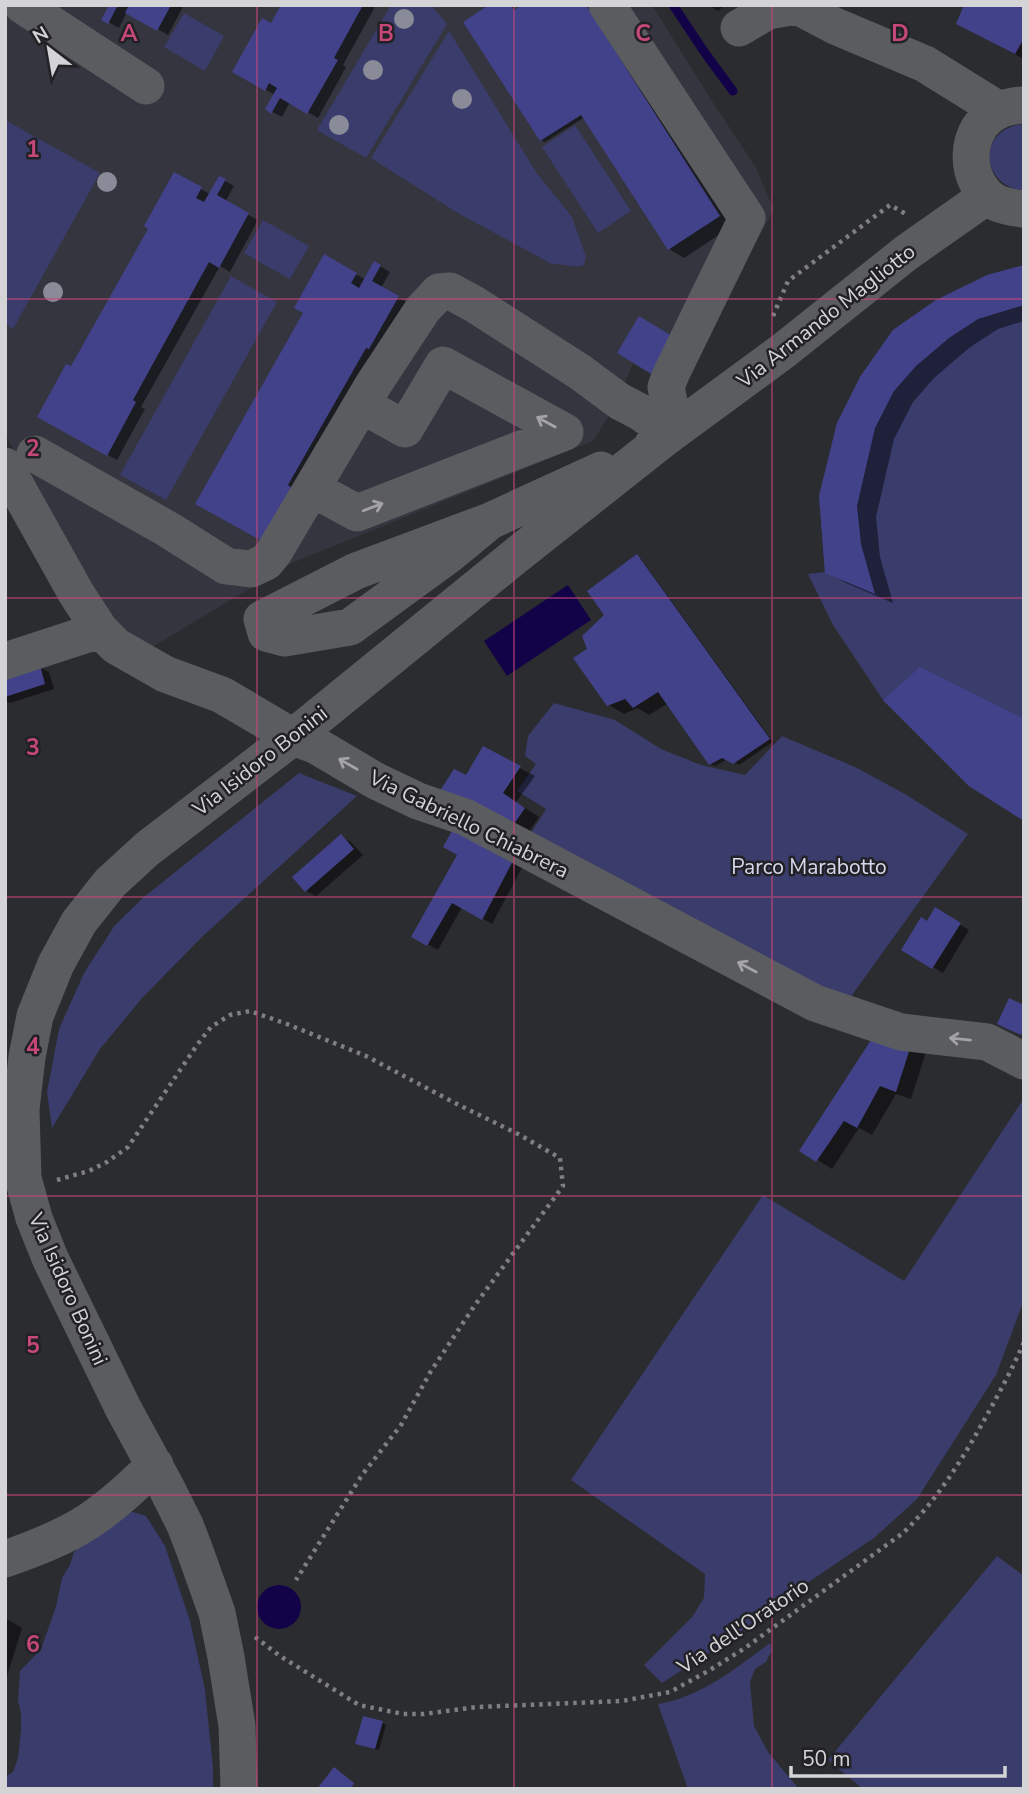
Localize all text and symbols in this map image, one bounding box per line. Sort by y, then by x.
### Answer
north arrow [14,14,84,84]
text: A [120,18,138,49]
text: B [378,18,394,49]
text: C [635,18,651,49]
text: D [891,18,909,49]
text: N [28,20,54,50]
text: 1 [26,134,40,165]
street label: Via Armando Magliotto [730,238,921,395]
one-way arrow [536,415,557,428]
text: 2 [26,433,40,464]
one-way arrow [362,500,384,513]
street label: Via Isidoro Bonini [186,699,333,823]
text: 3 [26,732,40,763]
one-way arrow [339,757,359,771]
street label: Via Gabriello Chiabrera [364,763,573,885]
park label: Parco Marabotto [731,853,887,881]
one-way arrow [737,959,758,973]
text: 4 [26,1031,40,1062]
one-way arrow [950,1032,972,1045]
street label: Via Isidoro Bonini [21,1207,114,1370]
text: 5 [26,1330,40,1361]
street label: Via dell'Oratorio [671,1572,814,1681]
text: 6 [26,1629,40,1660]
scale bar [791,1734,1004,1778]
text: 50 m [802,1745,851,1773]

